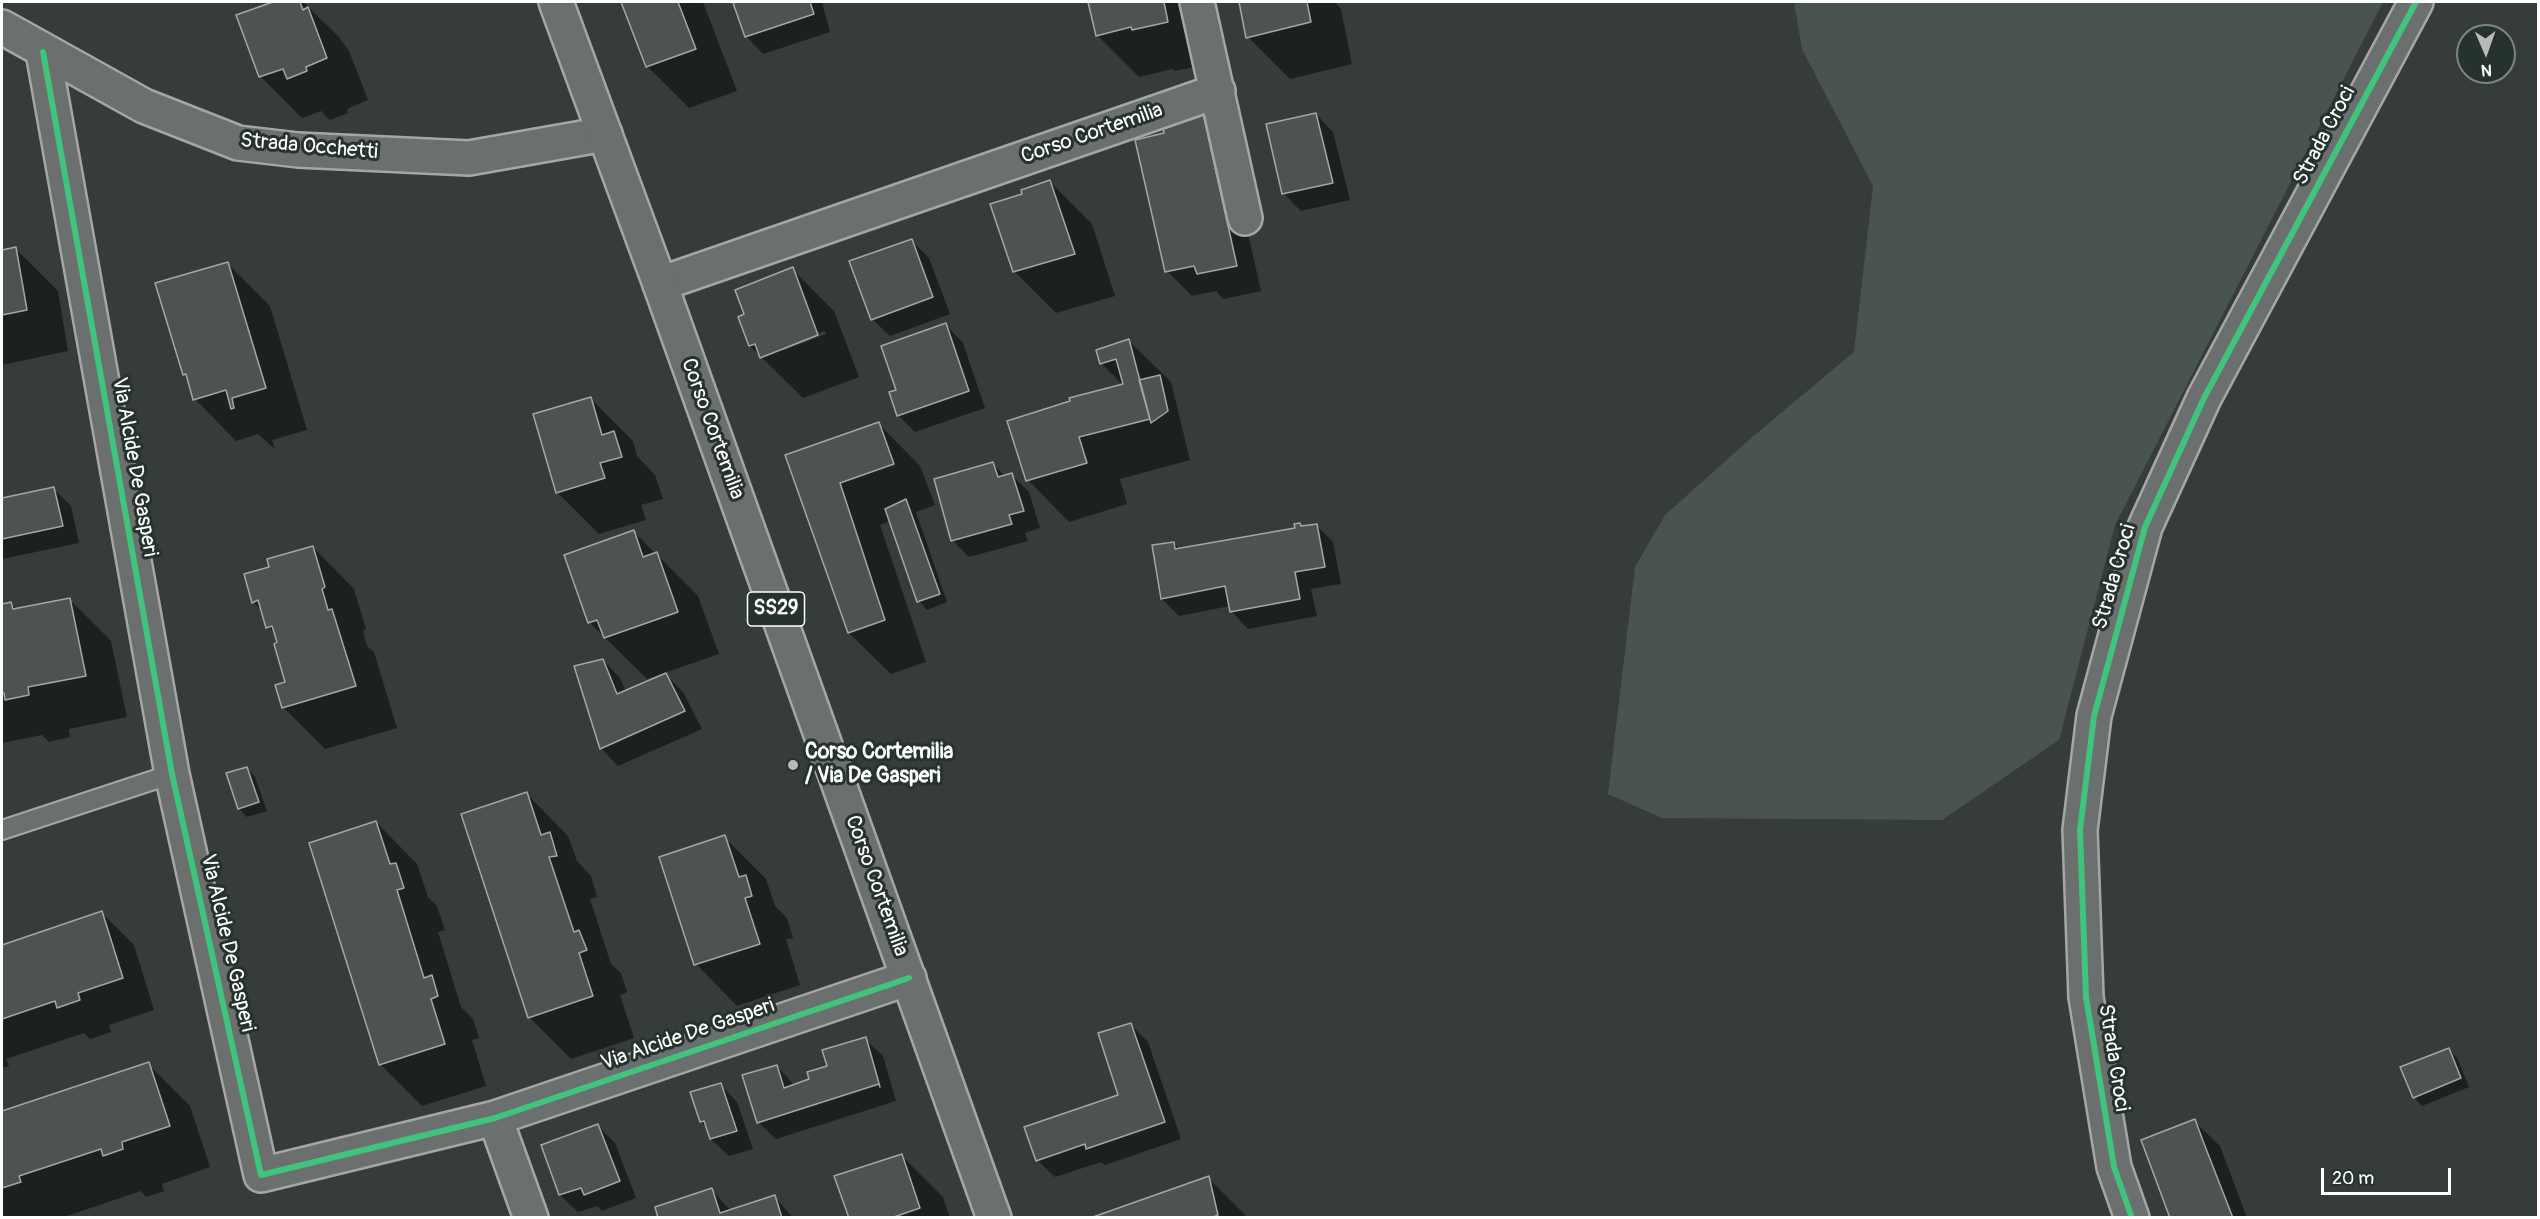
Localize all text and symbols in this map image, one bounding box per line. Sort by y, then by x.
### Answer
north arrow [2456,24,2516,84]
text: N [2481,60,2492,80]
street label: Strada Croci [2288,82,2362,190]
street label: Corso Cortemilia [1018,98,1166,170]
street label: Strada Occhetti [239,128,379,166]
street label: Corso Cortemilia [675,355,749,503]
street label: Via Alcide De Gasperi [106,375,162,559]
street label: Strada Croci [2088,521,2142,633]
road number: SS29 [748,592,804,626]
place label: Corso Cortemilia / Via De Gasperi [805,740,953,790]
marker: Corso Cortemilia / Via De Gasperi [786,758,800,772]
street label: Corso Cortemilia [839,812,913,960]
street label: Via Alcide De Gasperi [194,852,260,1034]
street label: Via Alcide De Gasperi [598,994,778,1076]
street label: Strada Croci [2092,1003,2134,1113]
scale bar [2324,1156,2454,1194]
text: 20 m [2332,1167,2374,1190]

